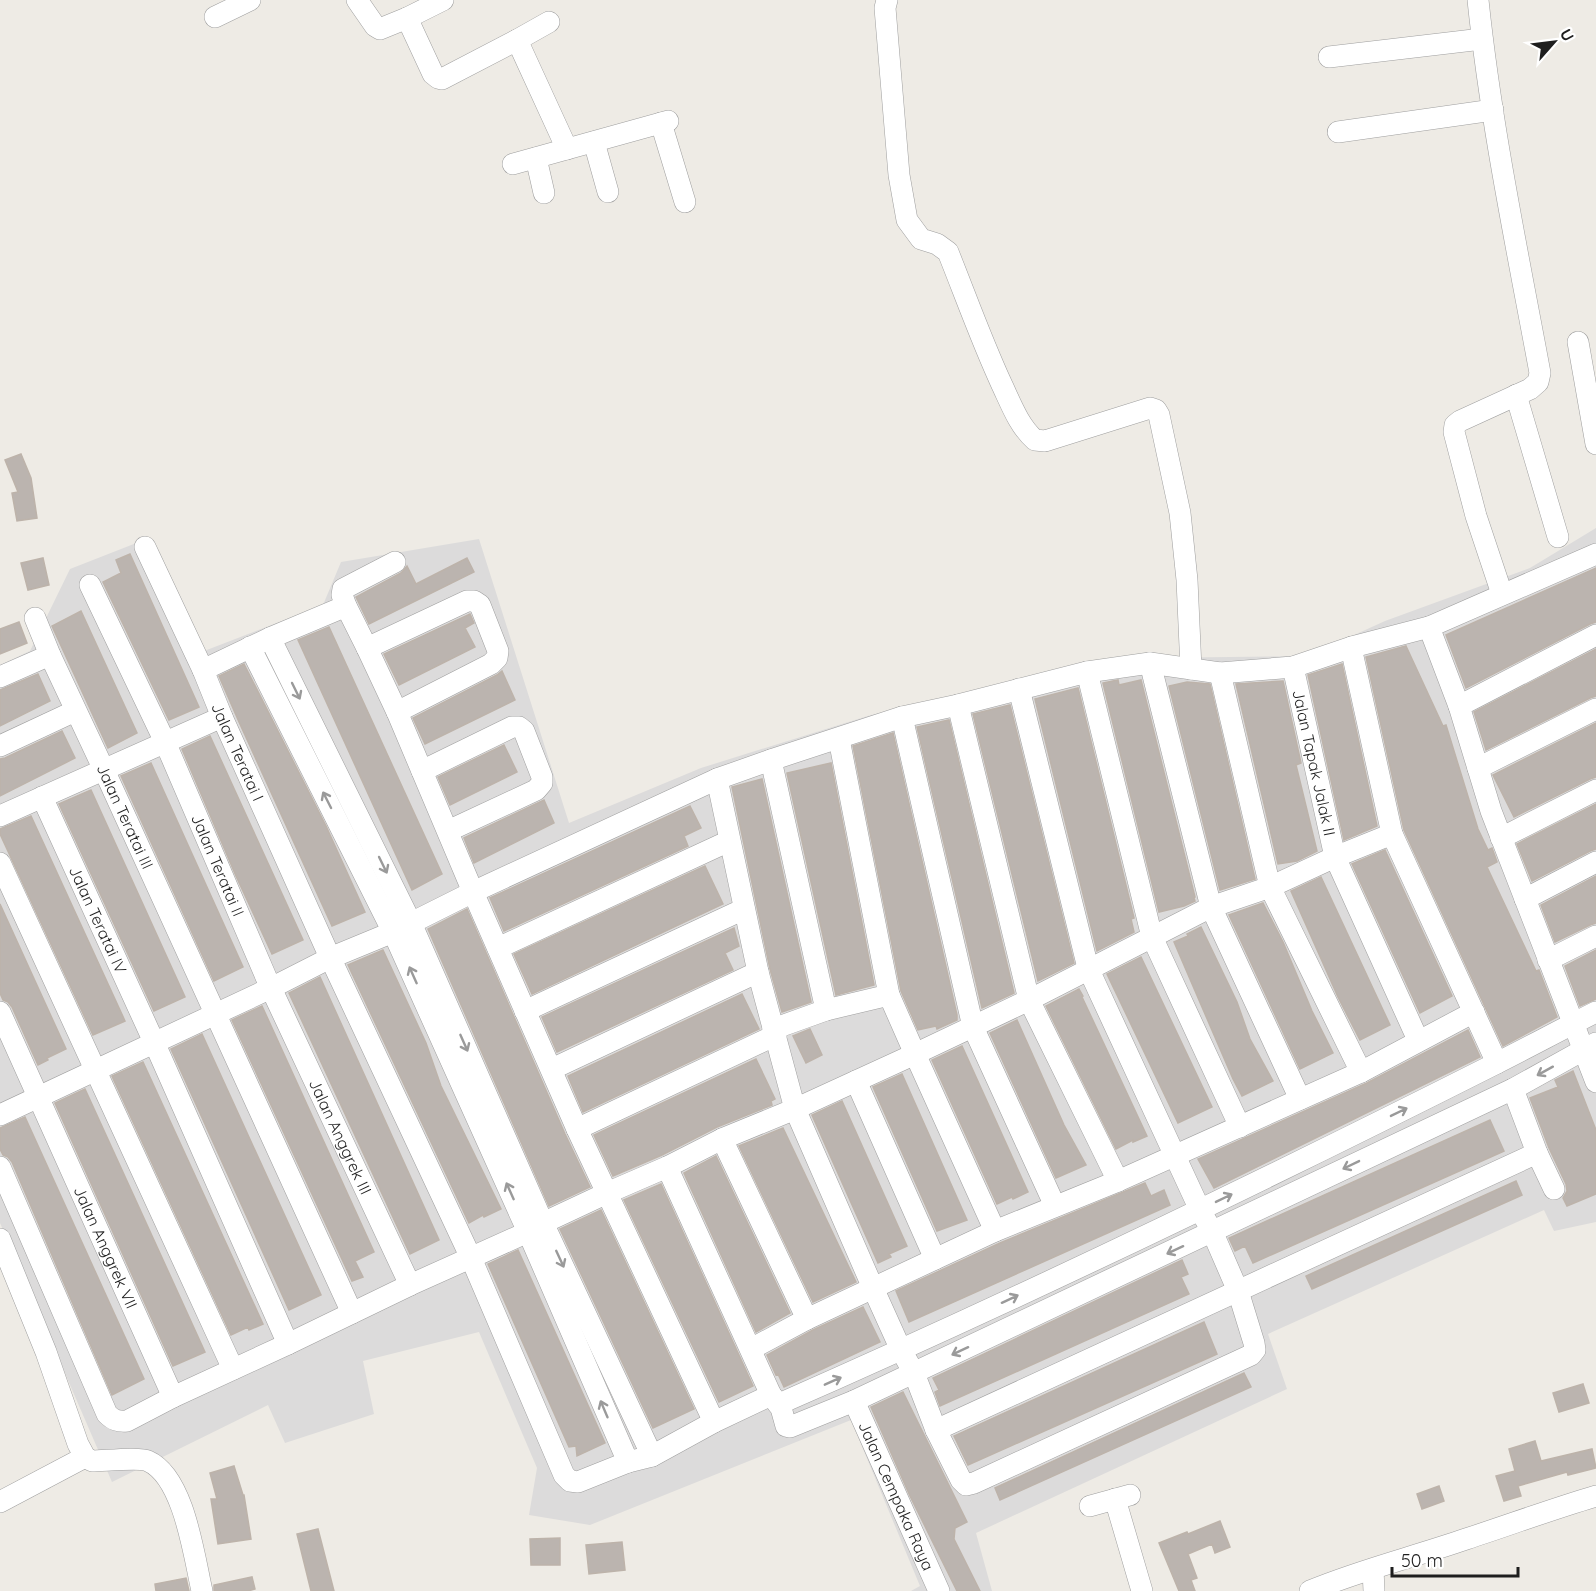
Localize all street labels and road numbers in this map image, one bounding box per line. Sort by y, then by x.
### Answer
street label: Jalan Tapak Jalak II [1288,688,1340,838]
street label: Jalan Teratai I [207,700,268,804]
street label: Jalan Teratai III [93,761,158,872]
street label: Jalan Teratai II [187,811,249,919]
street label: Jalan Teratai IV [65,863,131,977]
street label: Jalan Anggrek III [305,1076,376,1198]
street label: Jalan Anggrek VII [70,1183,142,1312]
street label: Jalan Cempaka Raya [854,1418,939,1574]

